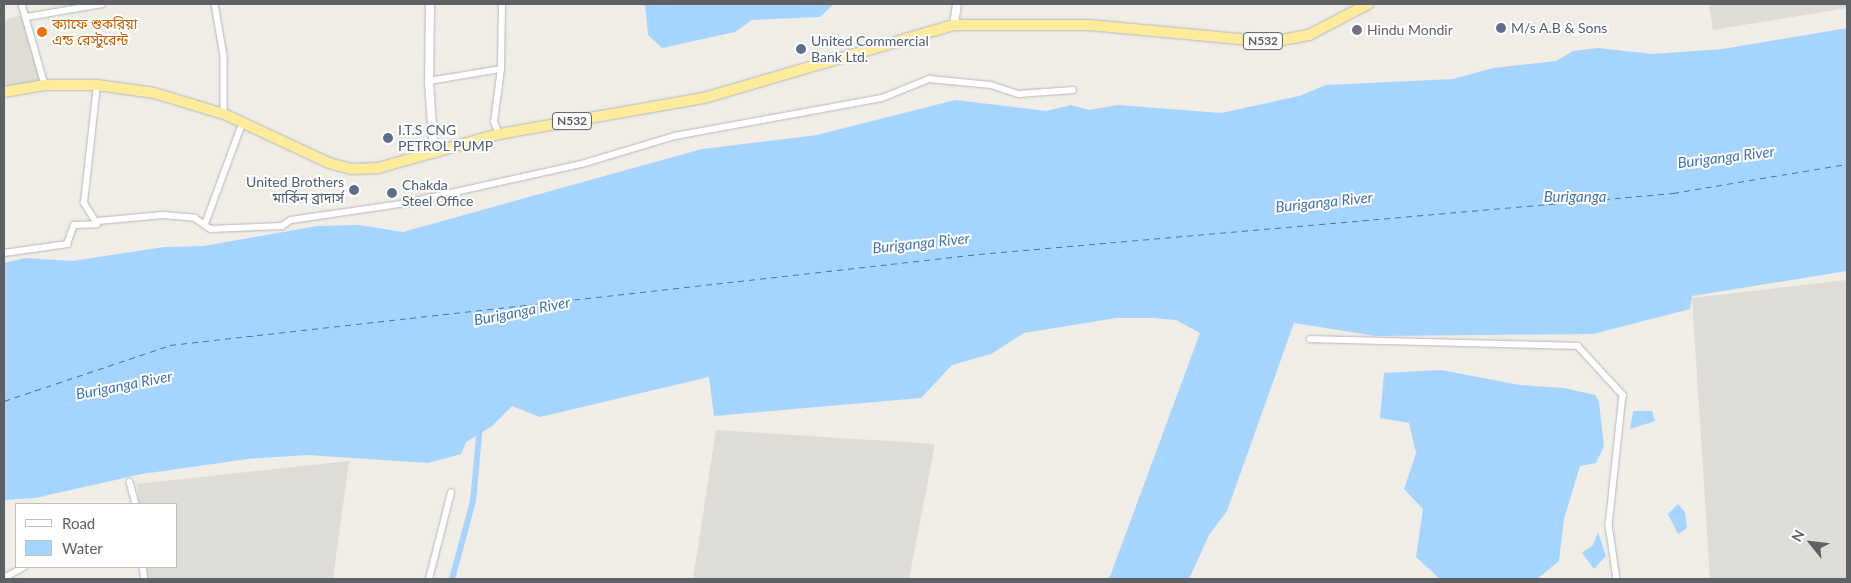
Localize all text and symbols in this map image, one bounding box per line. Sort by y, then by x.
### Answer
place label: ক্যাফে শুকরিয়া এন্ড রেস্টুরেন্ট [52,16,138,48]
place label: M/s A.B & Sons [1511,20,1608,36]
place label: Hindu Mondir [1367,22,1453,38]
marker: M/s A.B & Sons [1495,22,1507,34]
marker: Hindu Mondir [1351,24,1363,36]
marker: ক্যাফে শুকরিয়া এন্ড রেস্টুরেন্ট [36,26,48,38]
road number: N532 [1242,31,1284,50]
place label: United Commercial Bank Ltd. [811,33,929,65]
marker: United Commercial Bank Ltd. [795,43,807,55]
road number: N532 [551,112,593,130]
place label: I.T.S CNG PETROL PUMP [398,122,494,154]
marker: I.T.S CNG PETROL PUMP [382,132,394,144]
water label: Buriganga River [1676,142,1776,172]
place label: United Brothers মার্কিন ব্রাদার্স [246,174,344,206]
place label: Chakda Steel Office [402,177,473,210]
marker: United Brothers মার্কিন ব্রাদার্স [348,184,360,196]
marker: Chakda Steel Office [386,187,398,199]
water label: Buriganga River [1274,188,1374,216]
water label: Buriganga [1544,188,1606,206]
water label: Buriganga River [871,229,971,257]
water label: Buriganga River [472,293,572,329]
water label: Buriganga River [74,367,174,403]
legend [15,503,178,568]
text: Road [62,514,95,532]
north arrow [1786,518,1836,568]
text: N [1787,527,1807,544]
text: Water [62,539,103,557]

